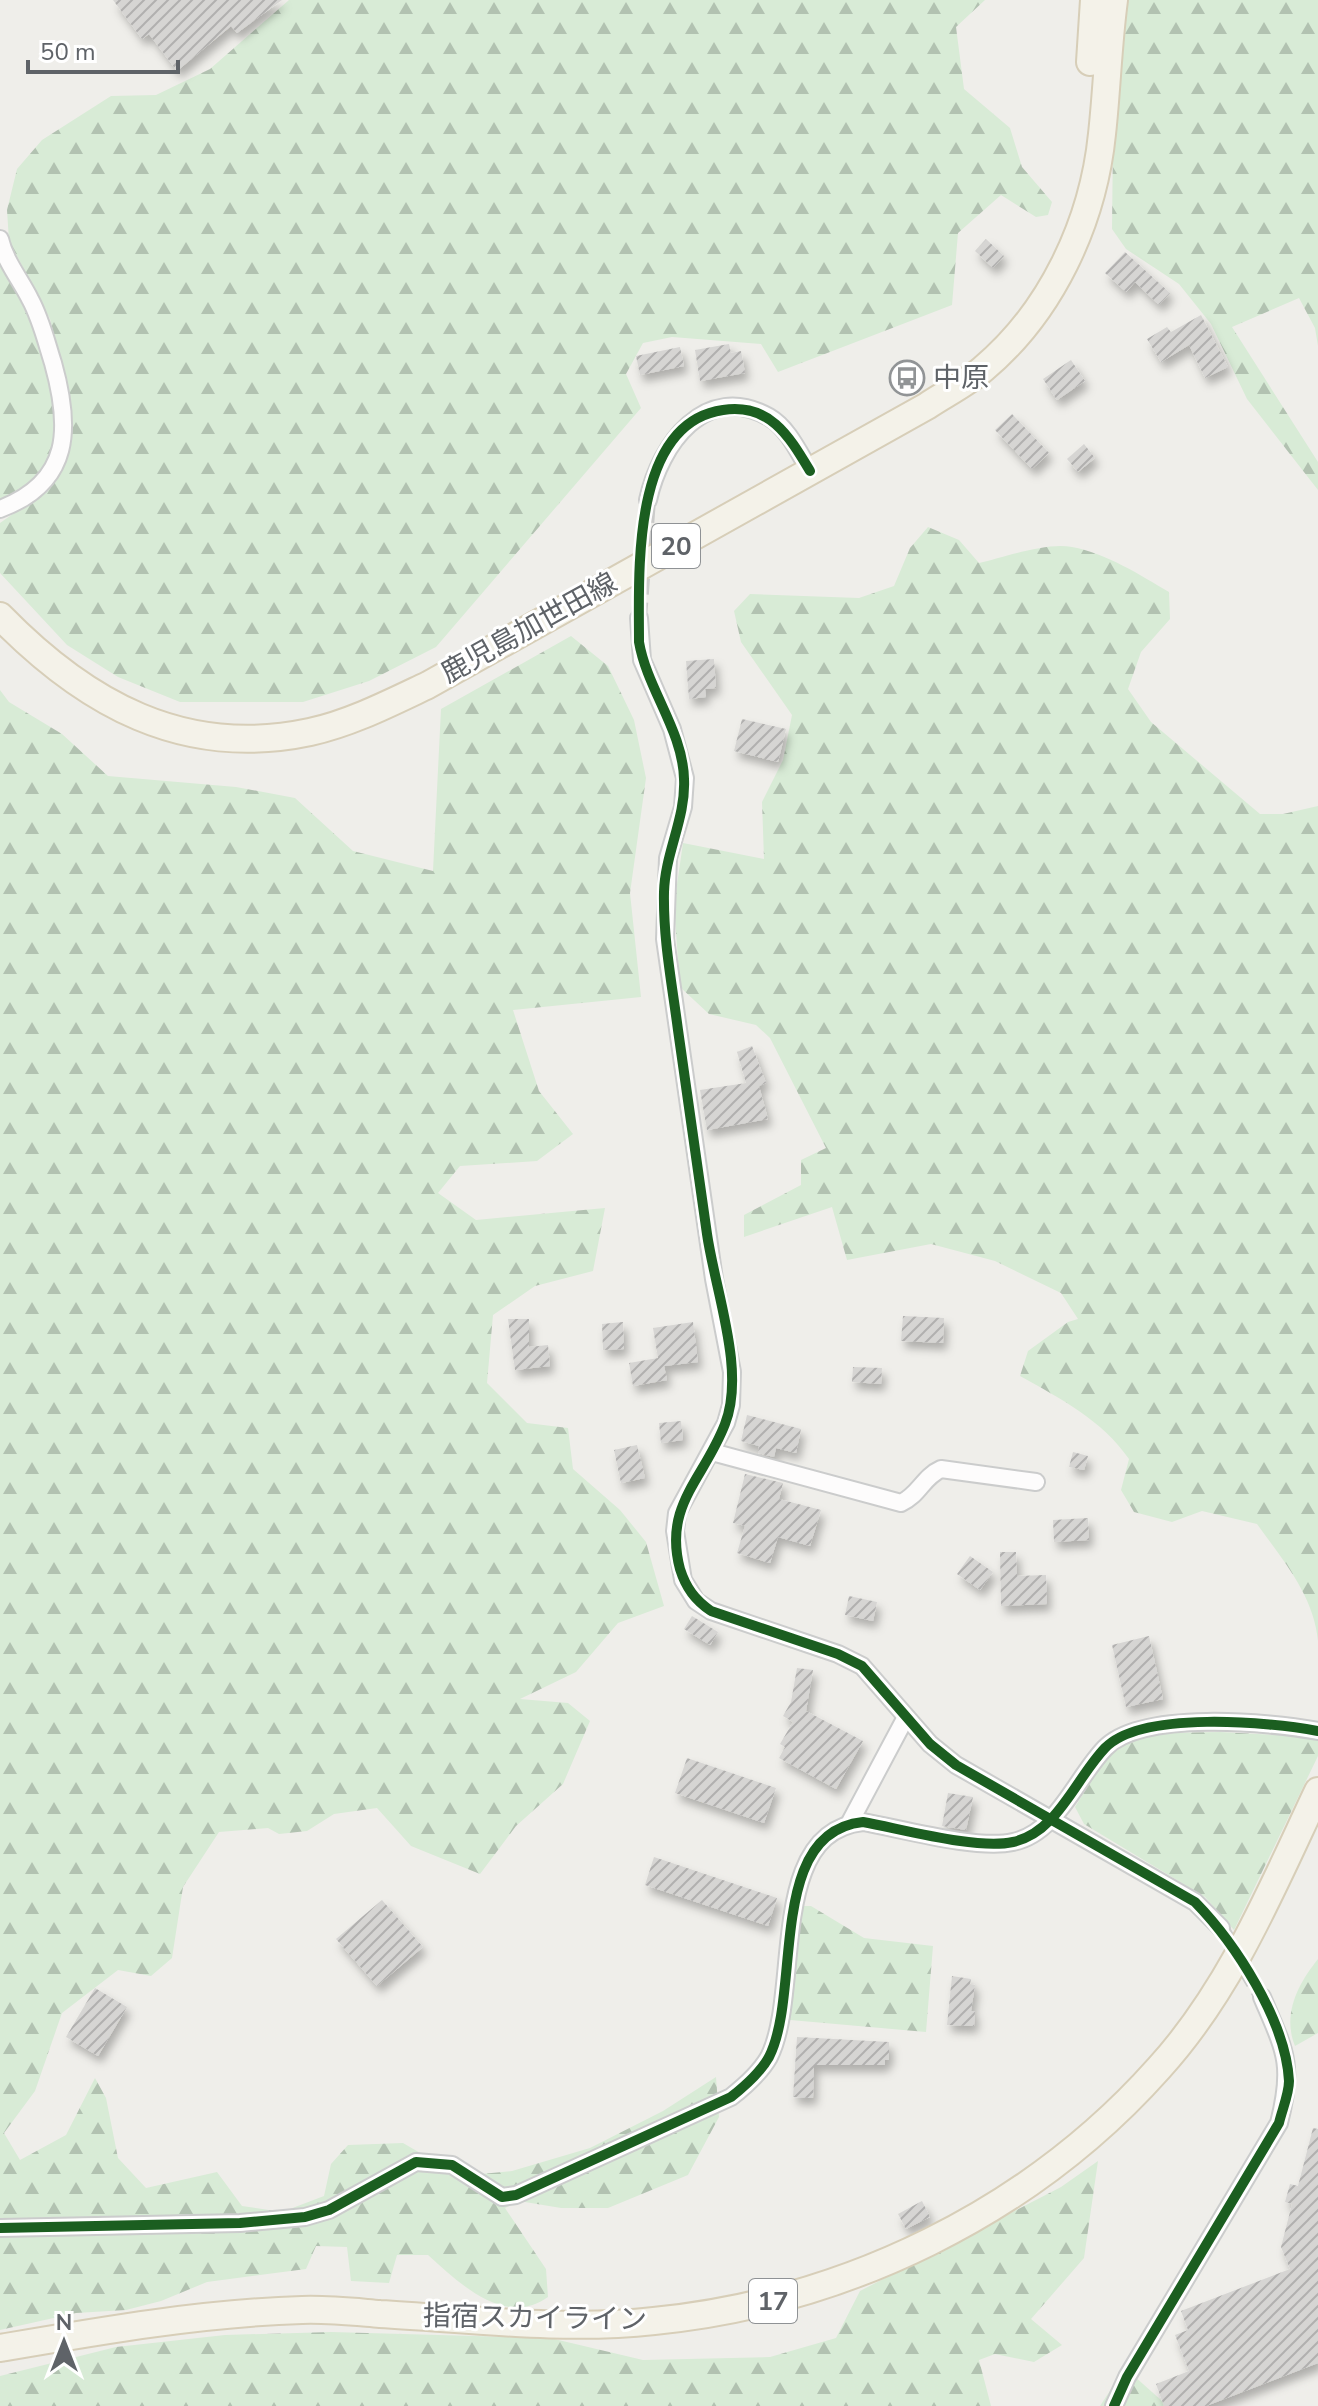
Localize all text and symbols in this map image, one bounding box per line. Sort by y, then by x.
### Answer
scale bar [28,24,178,74]
text: 50 m [40,36,96,68]
bus stop icon: 中原 [888,359,926,397]
place label: 中原 [933,359,989,397]
road number: 20 [652,524,700,568]
street label: 鹿児島加世田線 [434,564,624,692]
road number: 17 [749,2279,797,2323]
street label: 指宿スカイライン [423,2297,647,2339]
north arrow [24,2302,104,2382]
text: N [56,2308,72,2338]

